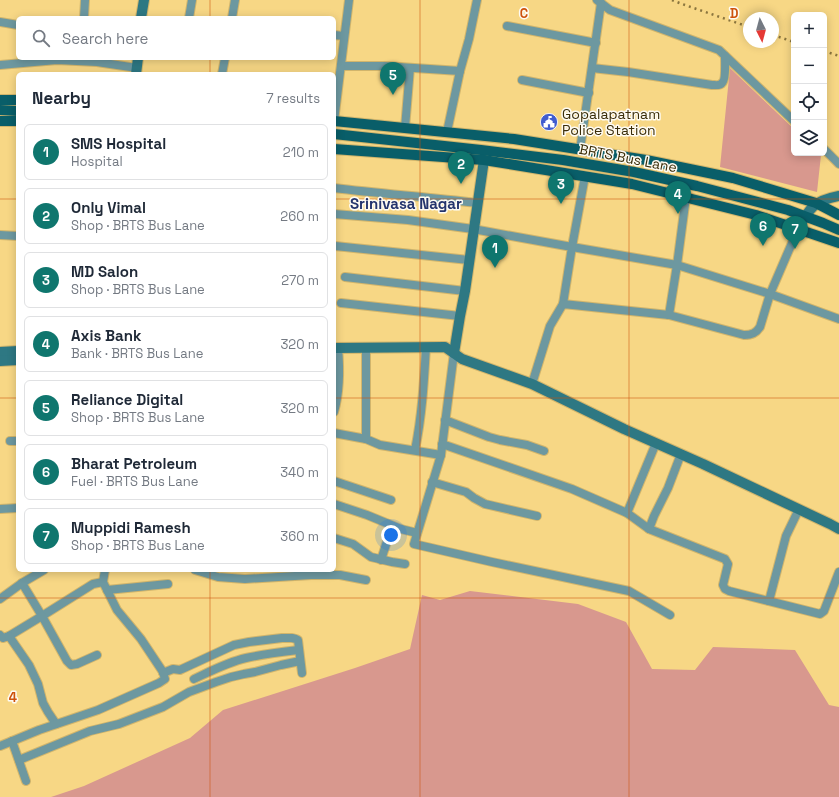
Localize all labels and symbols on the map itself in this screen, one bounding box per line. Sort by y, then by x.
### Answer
text: C [520,5,528,22]
text: D [730,5,739,22]
north arrow [743,12,779,48]
pin: 5 [380,62,406,95]
place label: Gopalapatnam Police Station [562,105,660,139]
public building icon: Gopalapatnam Police Station [539,112,559,132]
street label: BRTS Bus Lane [577,140,679,176]
pin: 2 [448,151,474,184]
pin: 3 [548,171,574,204]
pin: 4 [665,181,691,214]
district label: Srinivasa Nagar [350,194,462,213]
pin: 6 [750,213,776,246]
pin: 7 [782,216,808,249]
pin: 1 [482,235,508,268]
your location [381,525,401,545]
text: 4 [9,689,17,706]

